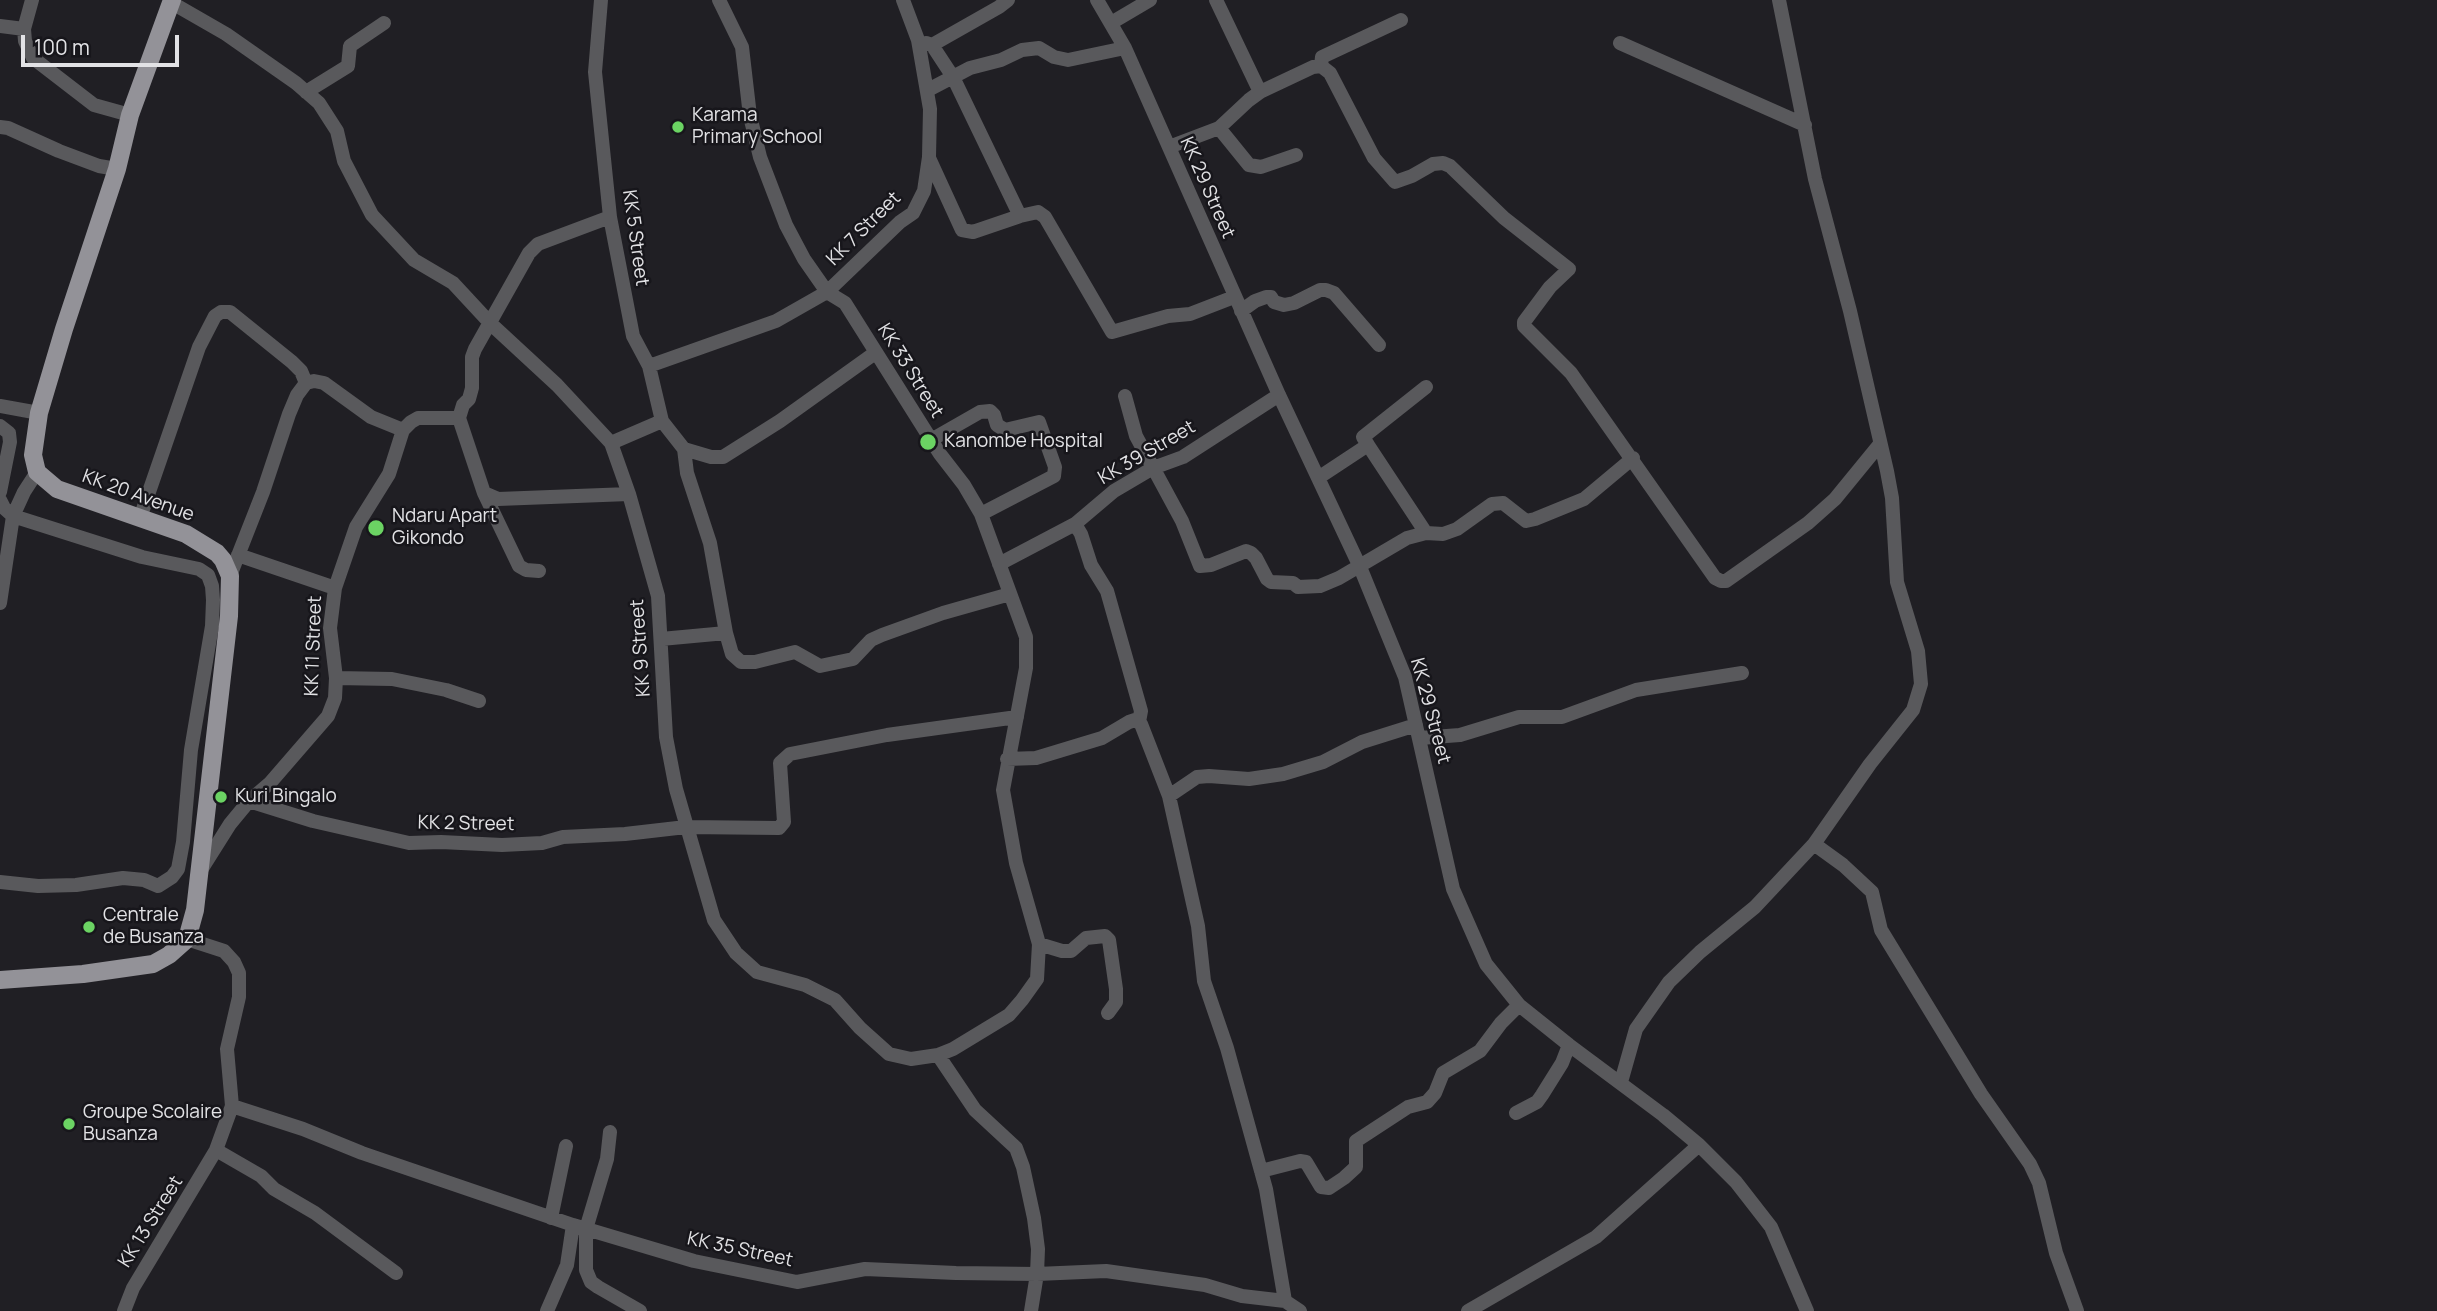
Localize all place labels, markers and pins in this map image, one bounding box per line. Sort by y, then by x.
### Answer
place label: Karama Primary School [692,105,822,149]
marker: Karama Primary School [670,119,686,135]
place label: Kanombe Hospital [944,431,1103,453]
marker: Kanombe Hospital [918,432,938,452]
place label: Ndaru Apart Gikondo [392,506,497,550]
marker: Ndaru Apart Gikondo [366,518,386,538]
place label: Kuri Bingalo [235,786,337,808]
marker: Kuri Bingalo [213,789,229,805]
place label: Centrale de Busanza [103,905,204,949]
marker: Centrale de Busanza [81,919,97,935]
place label: Groupe Scolaire Busanza [83,1102,222,1146]
marker: Groupe Scolaire Busanza [61,1116,77,1132]

